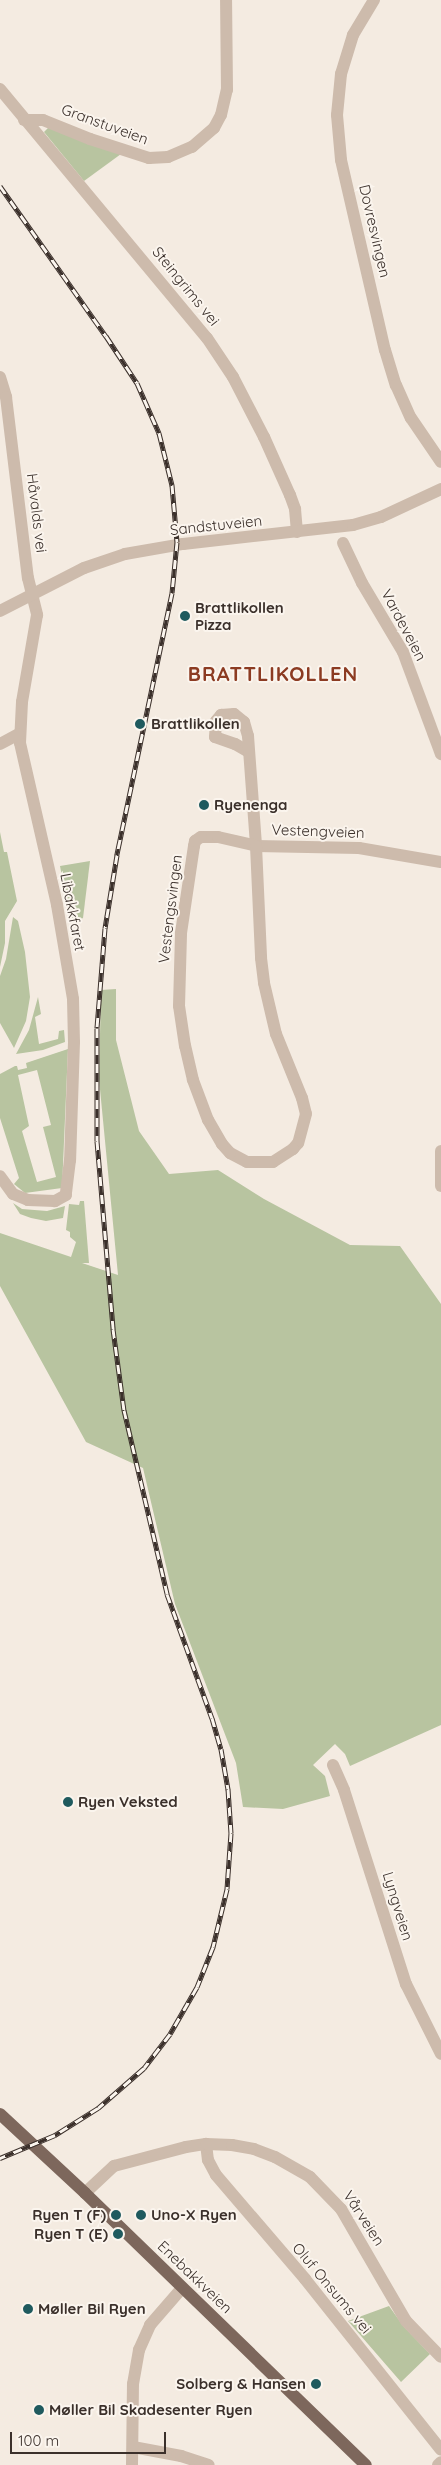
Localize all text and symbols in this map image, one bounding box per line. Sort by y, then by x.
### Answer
street label: Granstuveien [59,100,151,148]
street label: Dovresvingen [356,183,394,279]
street label: Steingrims vei [149,243,223,329]
street label: Håvalds vei [23,472,51,554]
street label: Sandstuveien [169,511,263,539]
street label: Vardeveien [378,586,430,664]
place label: Brattlikollen Pizza [195,598,284,633]
marker: Brattlikollen Pizza [179,610,191,622]
district label: BRATTLIKOLLEN [186,661,360,685]
place label: Brattlikollen [151,715,240,733]
marker: Brattlikollen [133,717,147,731]
place label: Ryenenga [214,796,288,814]
marker: Ryenenga [198,799,210,811]
street label: Vestengveien [271,820,365,842]
street label: Vestengsvingen [154,854,186,964]
street label: Libakkfaret [57,872,89,952]
place label: Ryen Veksted [78,1793,178,1811]
marker: Ryen Veksted [62,1796,74,1808]
street label: Lyngveien [379,1869,417,1943]
street label: Vårveien [340,2187,388,2249]
place label: Ryen T (F) [32,2206,106,2224]
place label: Uno-X Ryen [151,2206,237,2224]
marker: Ryen T (F) [110,2209,122,2221]
marker: Uno-X Ryen [135,2209,147,2221]
place label: Ryen T (E) [34,2225,108,2243]
marker: Ryen T (E) [112,2228,124,2240]
street label: Enebakkveien [154,2237,236,2317]
street label: Oluf Onsums vei [289,2239,375,2337]
place label: Møller Bil Ryen [38,2300,146,2318]
marker: Møller Bil Ryen [22,2303,34,2315]
place label: Solberg & Hansen [176,2375,306,2393]
marker: Solberg & Hansen [310,2378,322,2390]
place label: Møller Bil Skadesenter Ryen [49,2401,252,2419]
marker: Møller Bil Skadesenter Ryen [33,2404,45,2416]
scale bar [12,2422,169,2454]
text: 100 m [18,2431,59,2450]

